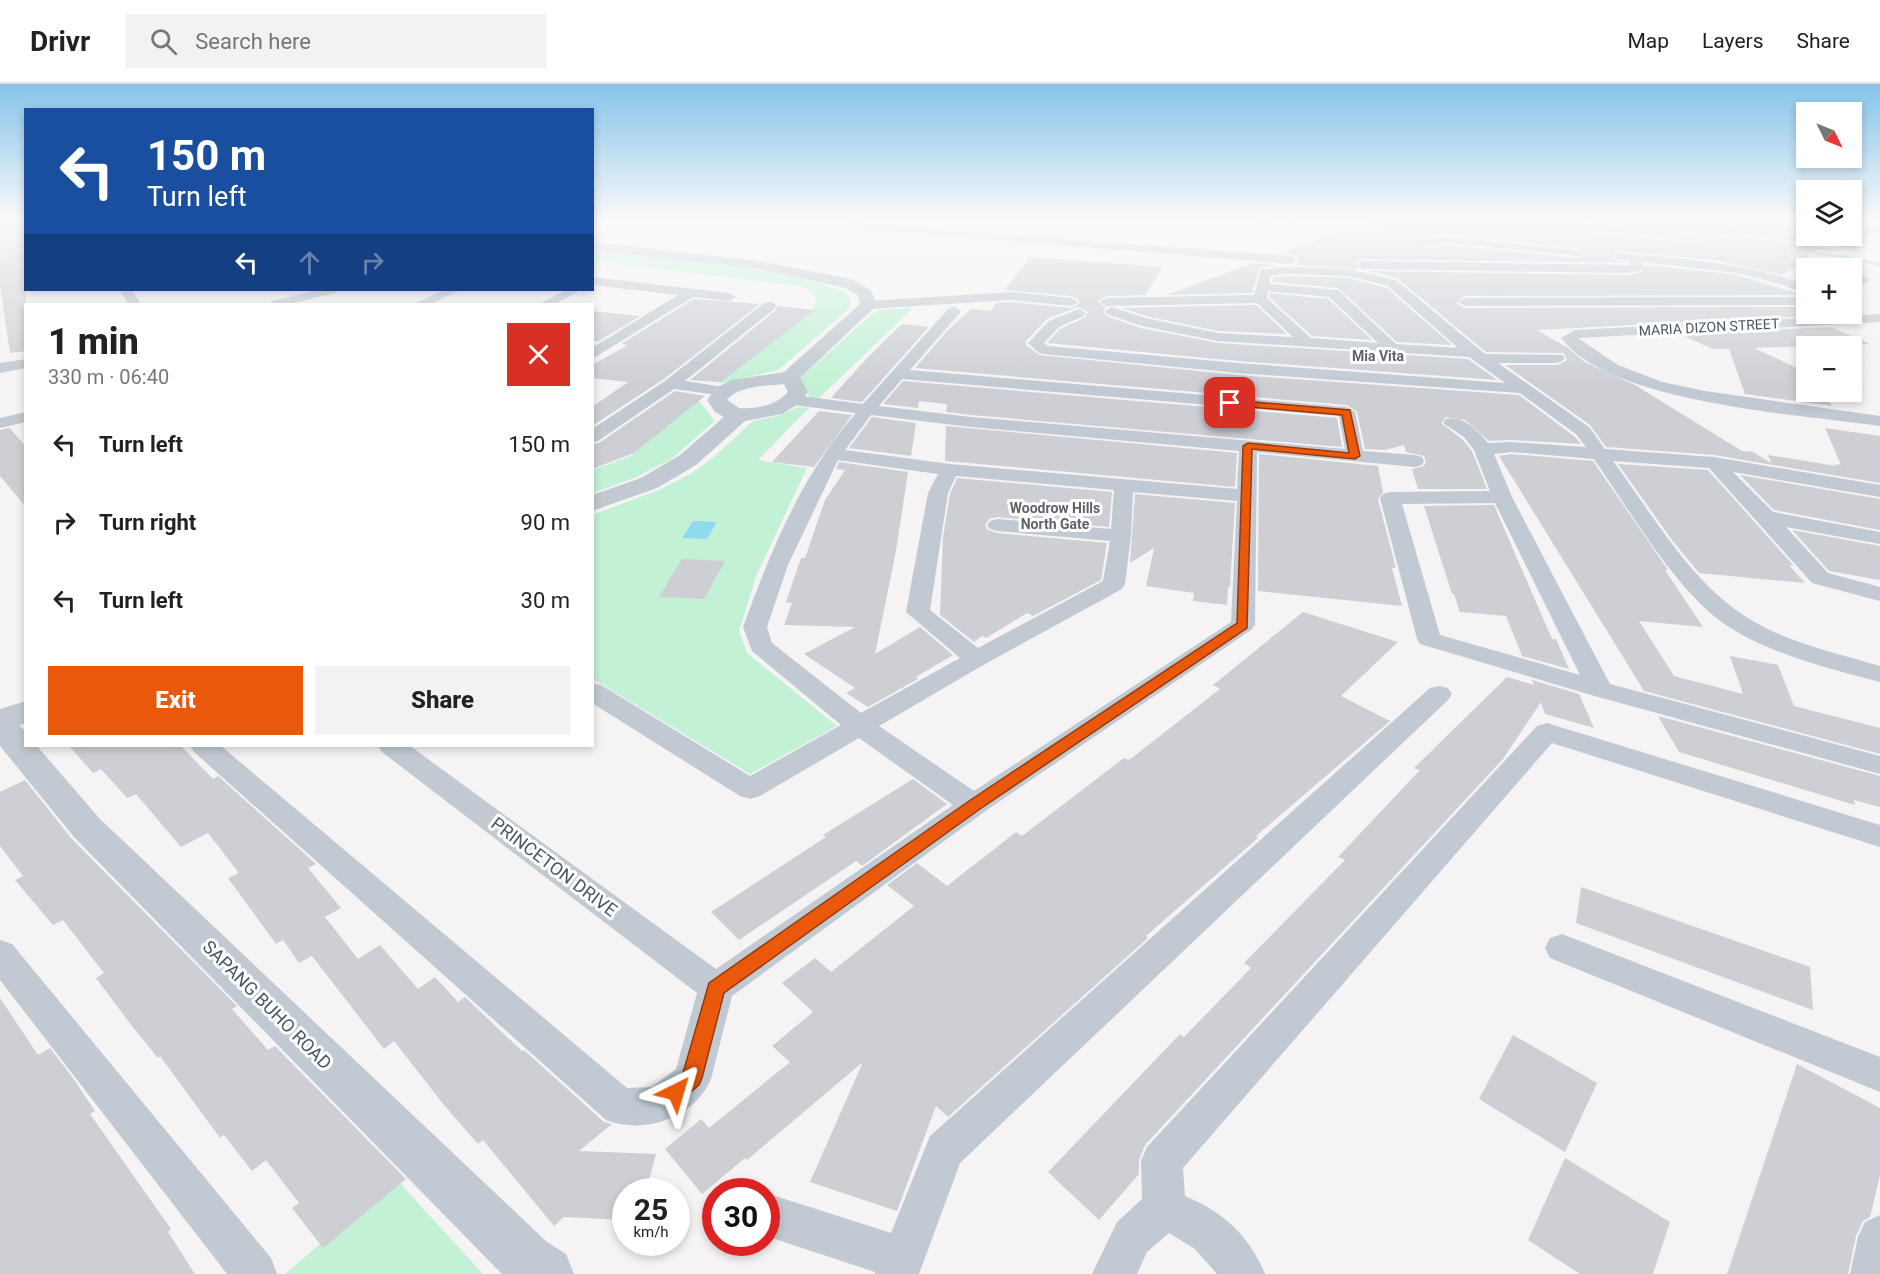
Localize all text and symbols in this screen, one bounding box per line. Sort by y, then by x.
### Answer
search box [126,14,546,68]
text: Drivr [30,25,90,58]
icon: search [147,25,180,58]
text: Search here [195,29,311,54]
text: Map [1627,29,1669,53]
text: Layers [1702,29,1763,53]
text: Share [1796,29,1850,53]
north arrow [1796,102,1862,168]
map controls [1796,102,1862,402]
text: 150 m [147,131,266,180]
icon: left [48,132,126,210]
button: layers [1796,180,1862,246]
text: Turn left [147,181,247,213]
icon: left [230,246,263,279]
icon: ahead [293,246,326,279]
icon: right [356,246,389,279]
button: + [1796,258,1862,324]
street label: MARIA DIZON STREET [1638,315,1780,339]
text: 1 min [48,321,139,363]
button: close [507,323,570,386]
button: − [1796,336,1862,402]
district label: Mia Vita [1352,348,1405,364]
text: 330 m · 06:40 [48,365,169,389]
pin [1204,377,1255,428]
icon: arrive [1213,386,1246,419]
icon: left [48,428,81,461]
text: Turn left [99,432,183,457]
text: 150 m [508,432,570,457]
district label: Woodrow Hills North Gate [1010,500,1100,532]
icon: right [48,506,81,539]
text: Turn right [99,510,196,535]
text: 90 m [521,510,570,535]
icon: left [48,584,81,617]
text: Turn left [99,588,183,613]
text: 30 m [521,588,570,613]
button: Exit [48,666,303,735]
button: Share [315,666,570,735]
street label: PRINCETON DRIVE [487,812,621,921]
street label: SAPANG BUHO ROAD [199,936,336,1073]
position arrow [644,1060,708,1124]
speed limit sign: 30 [702,1178,780,1256]
text: 25 [634,1192,668,1227]
text: km/h [633,1223,669,1241]

